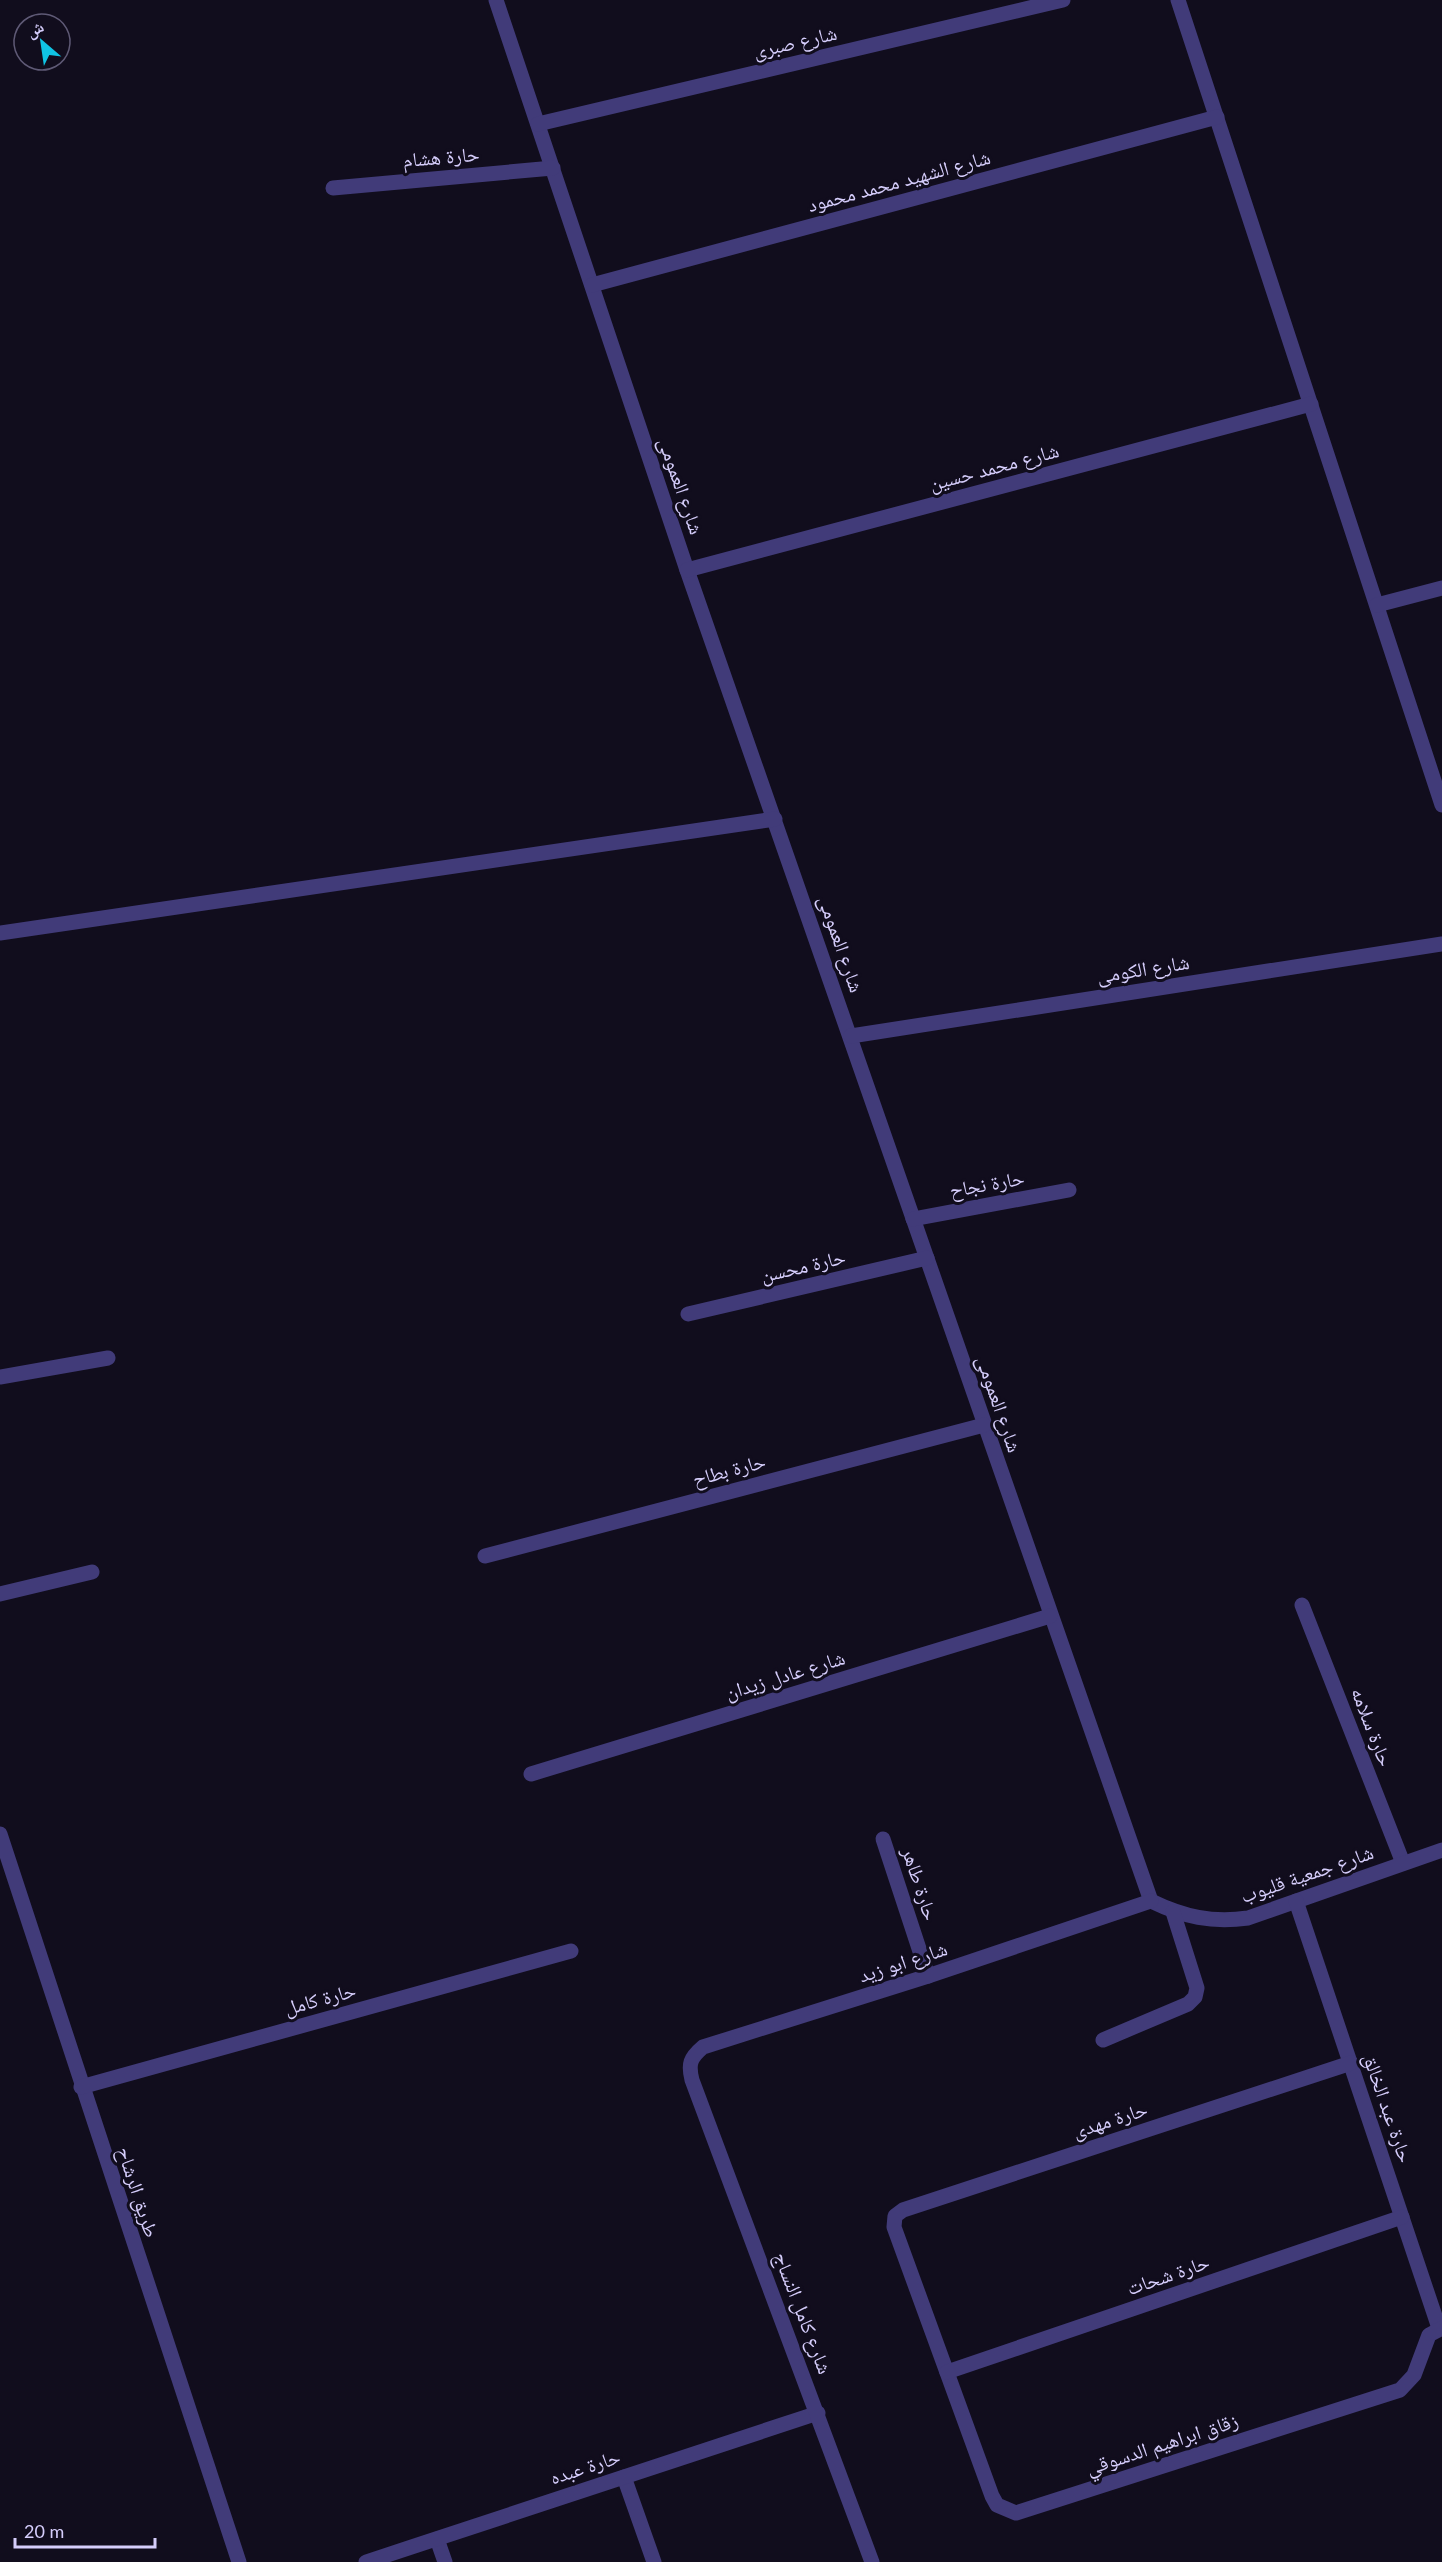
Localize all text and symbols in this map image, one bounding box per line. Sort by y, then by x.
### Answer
north arrow [12,12,72,72]
text: ش [22,16,47,42]
street label: شارع صبرى [751,20,839,64]
street label: حارة هشام [401,141,481,174]
street label: شارع الشهيد محمد محمود [805,144,993,218]
street label: شارع العمومى [652,434,710,538]
street label: شارع محمد حسين [926,437,1062,497]
street label: شارع العمومى [812,892,870,996]
street label: شارع الكومى [1095,949,1191,989]
street label: حارة نجاح [948,1165,1027,1203]
street label: حارة محسن [758,1244,848,1287]
street label: شارع العمومى [970,1352,1028,1456]
street label: حارة بطاح [690,1448,769,1492]
street label: شارع عادل زيدان [722,1644,848,1706]
street label: حارة سلامه [1347,1684,1399,1770]
street label: شارع جمعية قليوب [1237,1839,1377,1909]
street label: حارة طاهر [898,1843,944,1923]
street label: شارع ابو زيد [855,1935,951,1989]
street label: حارة كامل [281,1977,359,2020]
street label: حارة عبد الخالق [1358,2050,1419,2166]
street label: حارة مهدى [1069,2096,1151,2143]
street label: طريق الرشاح [111,2143,165,2241]
street label: شارع كامل النساج [768,2248,838,2378]
street label: حارة شحات [1123,2249,1212,2299]
street label: زقاق ابراهيم الدسوقي [1083,2407,1242,2484]
street label: حارة عبده [547,2443,623,2489]
scale bar [15,2511,154,2549]
text: 20 m [24,2520,64,2542]

